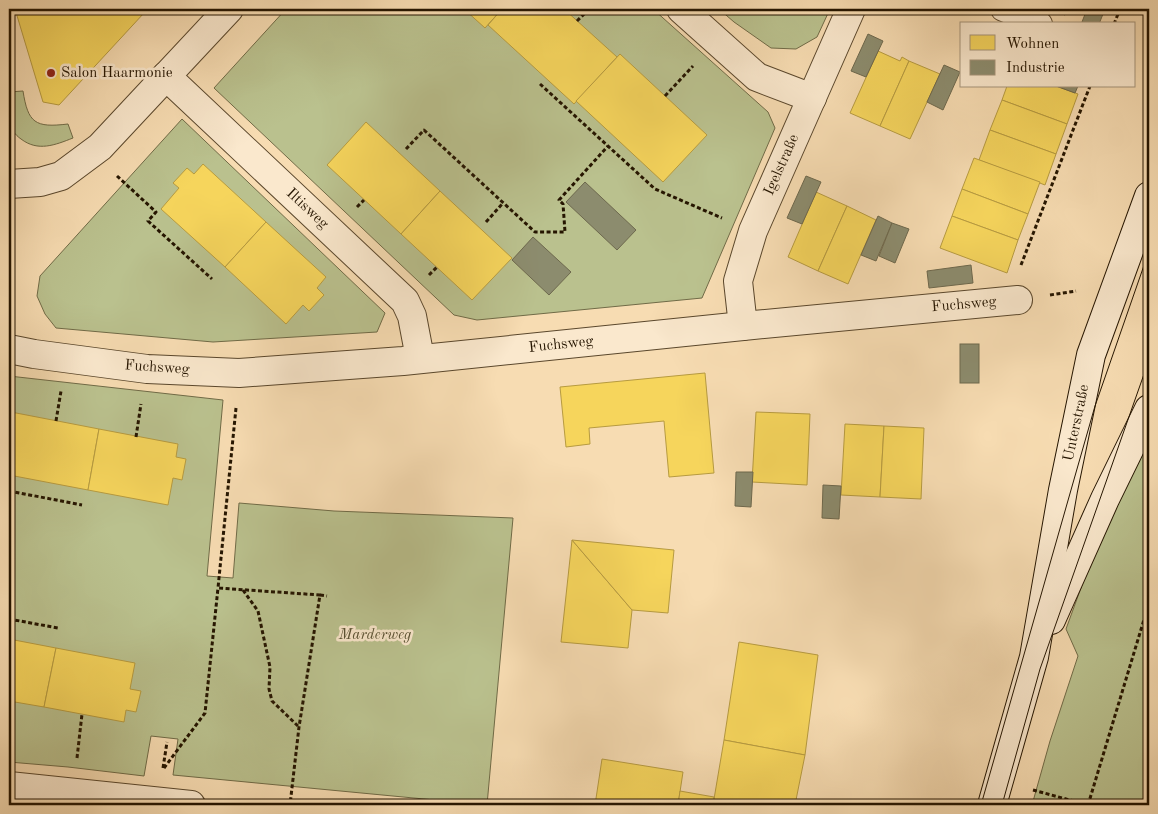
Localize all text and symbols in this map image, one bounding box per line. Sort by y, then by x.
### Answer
legend [960,22,1136,88]
text: Wohnen [1006,37,1059,52]
text: Industrie [1006,61,1065,76]
place label: Salon Haarmonie [61,66,173,81]
marker: Salon Haarmonie [45,67,57,79]
street label: Igelstraße [762,132,802,198]
street label: Iltisweg [283,186,331,232]
street label: Fuchsweg [931,295,997,315]
street label: Fuchsweg [528,334,594,356]
street label: Fuchsweg [124,358,190,378]
street label: Unterstraße [1062,383,1092,463]
park label: Marderweg [338,628,411,643]

